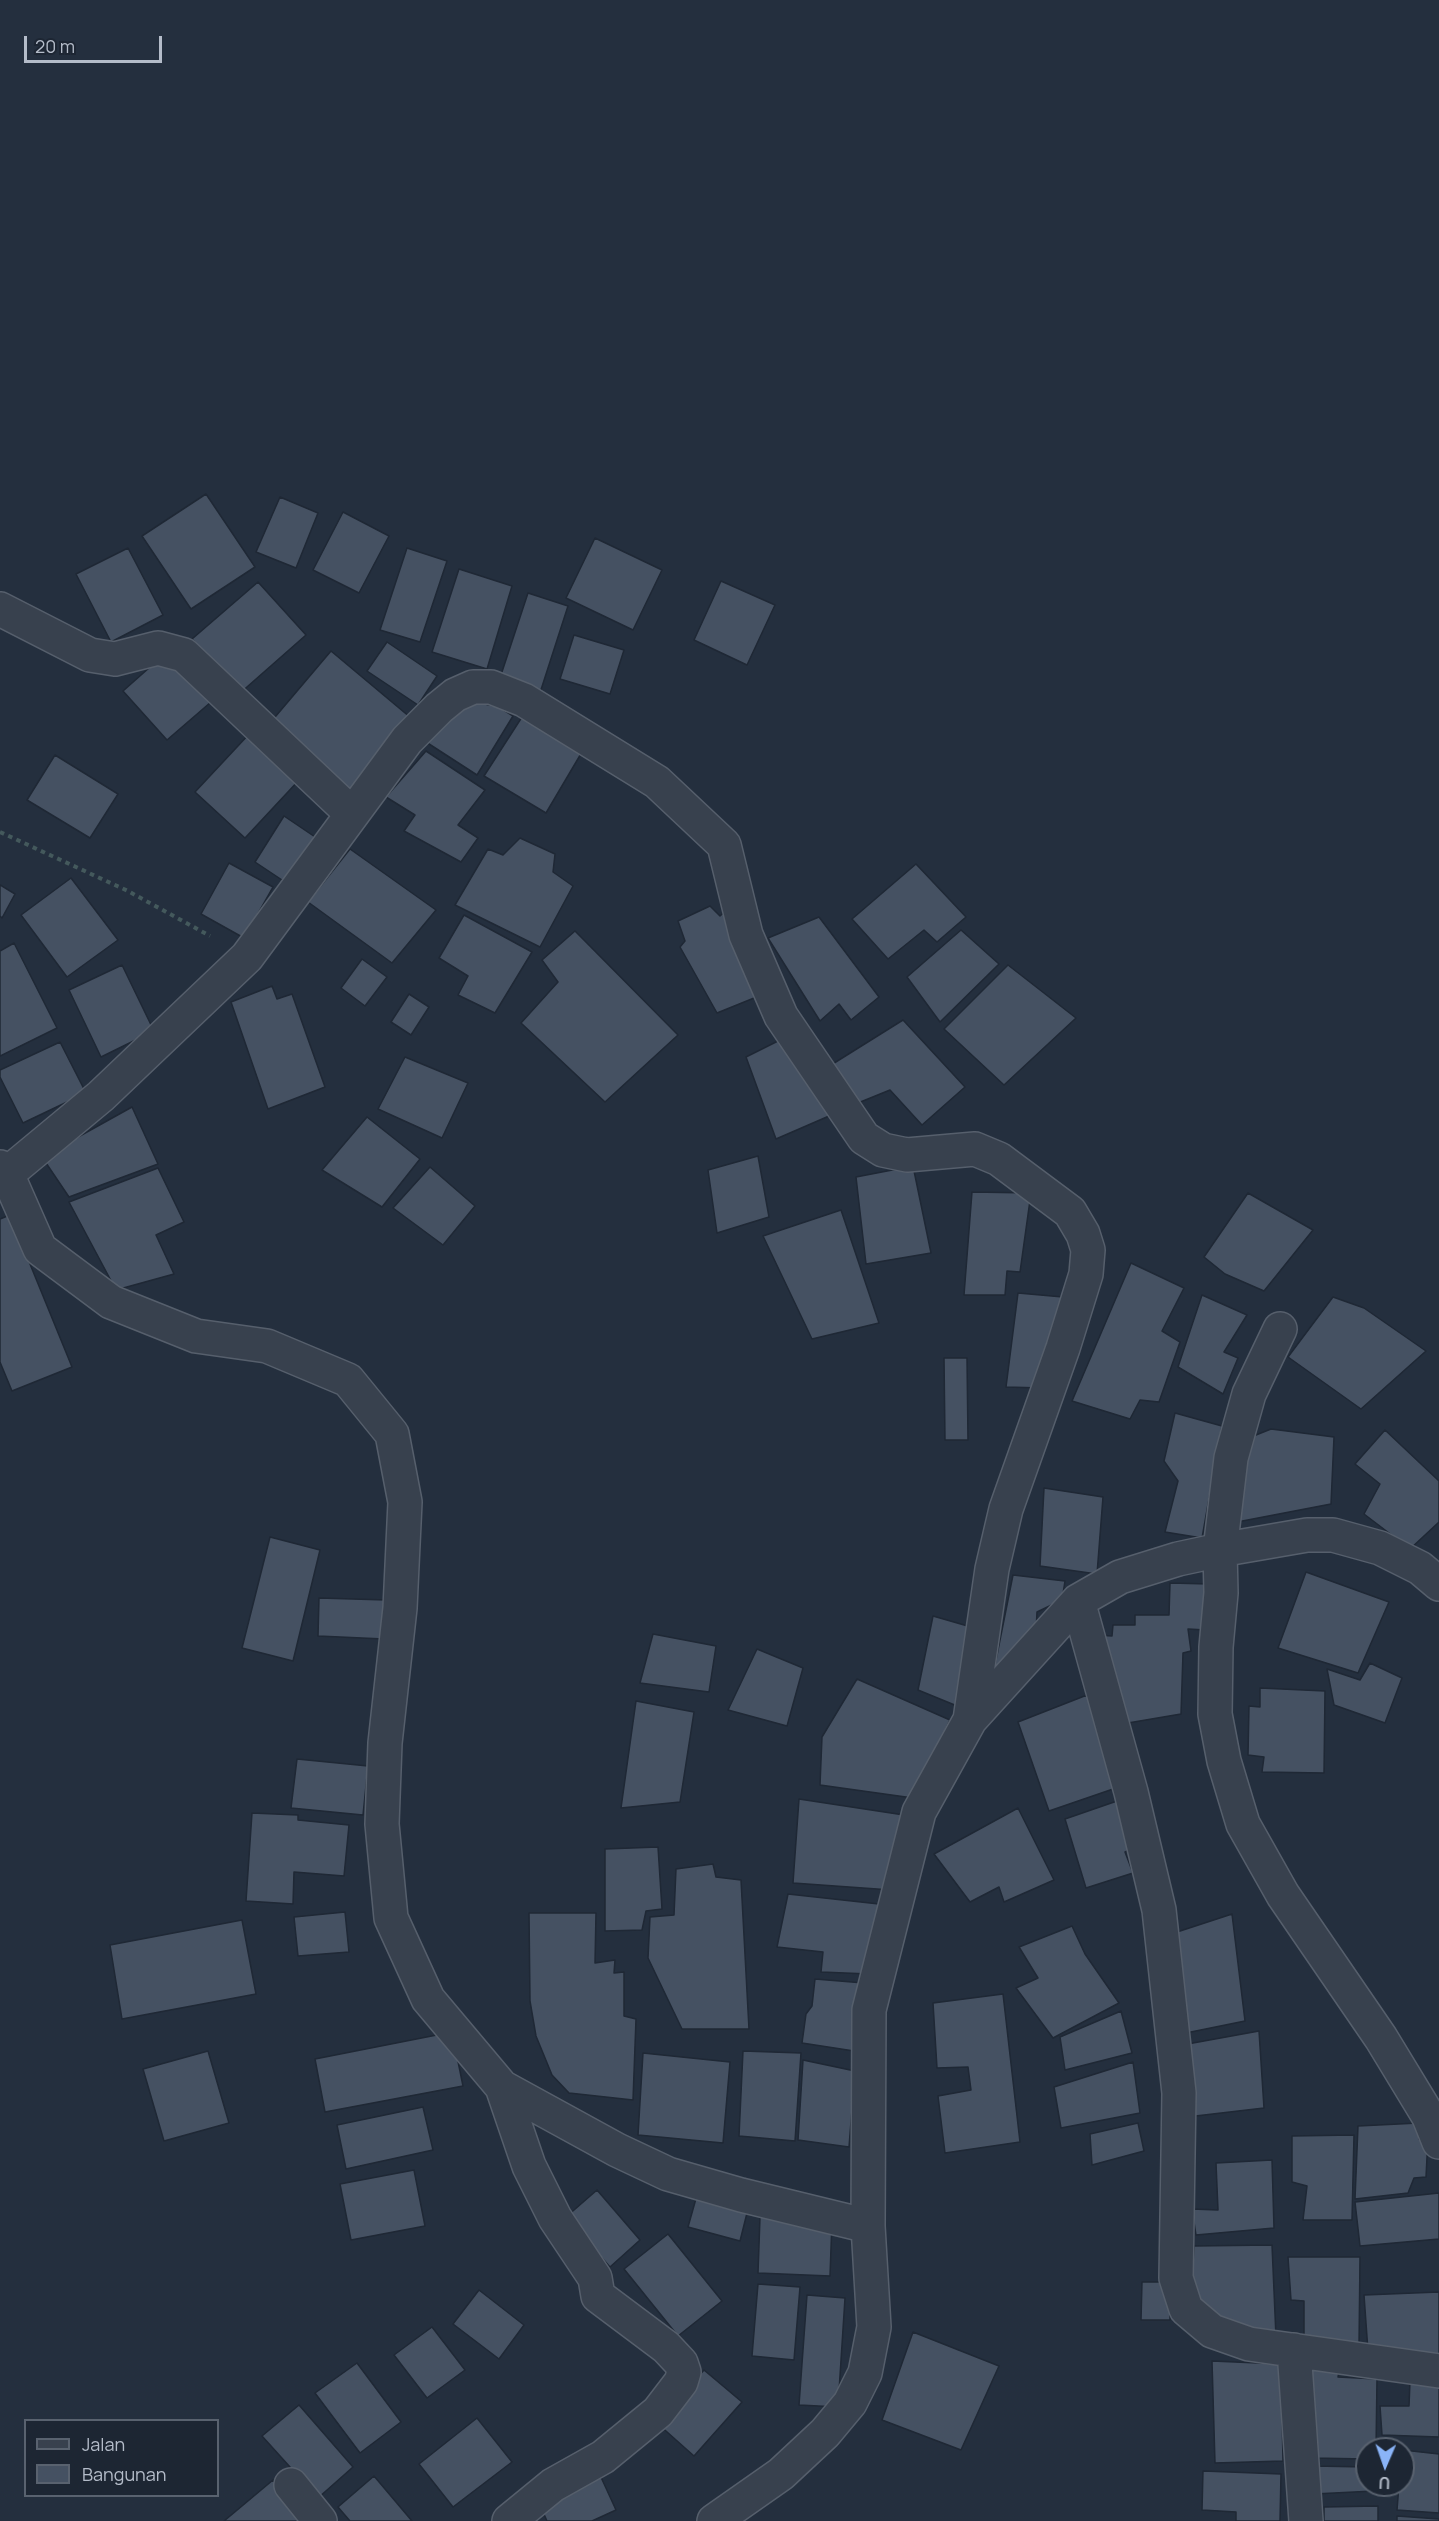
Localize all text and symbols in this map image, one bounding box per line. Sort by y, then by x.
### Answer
scale bar [27,24,165,62]
text: 20 m [35,34,75,58]
legend [24,2419,219,2497]
text: Jalan [82,2432,125,2456]
north arrow [1355,2437,1415,2497]
text: Bangunan [82,2462,166,2486]
text: U [1378,2472,1391,2494]

